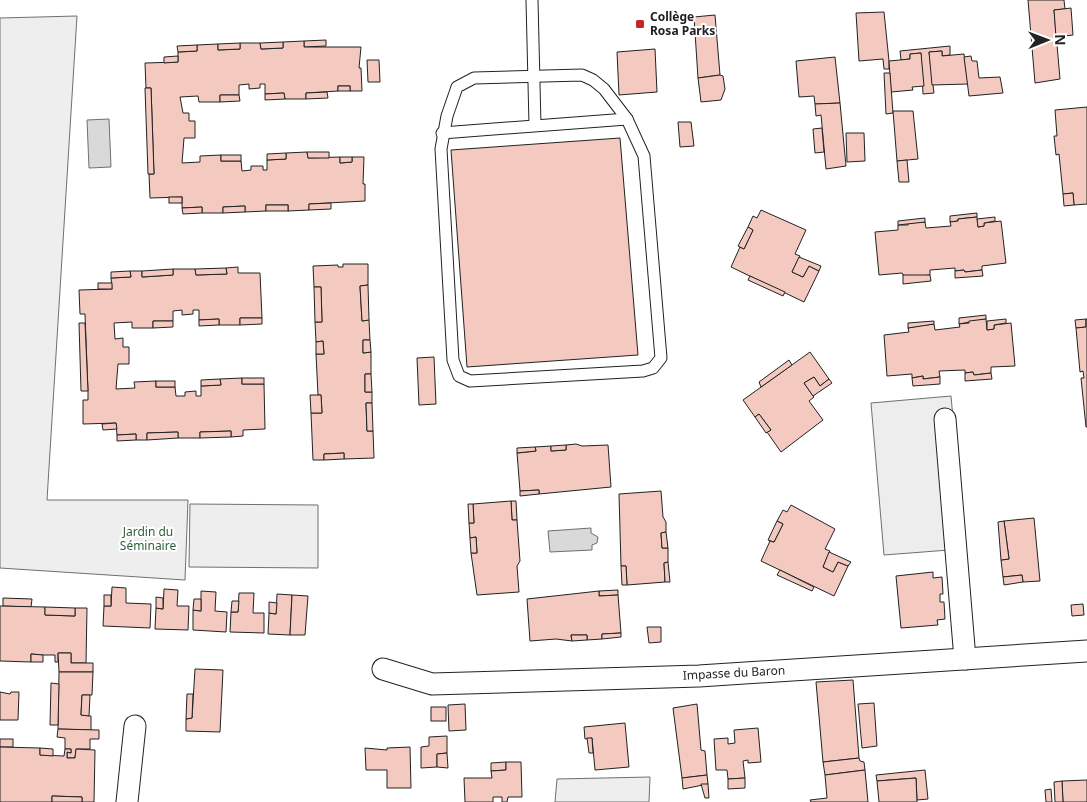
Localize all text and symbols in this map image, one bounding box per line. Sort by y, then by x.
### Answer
place label: Collège Rosa Parks [650,8,715,39]
north arrow [1022,15,1072,65]
marker: Collège Rosa Parks [634,18,646,30]
text: N [1051,34,1070,46]
park label: Jardin du Séminaire [120,523,176,554]
street label: Impasse du Baron [682,661,786,684]

